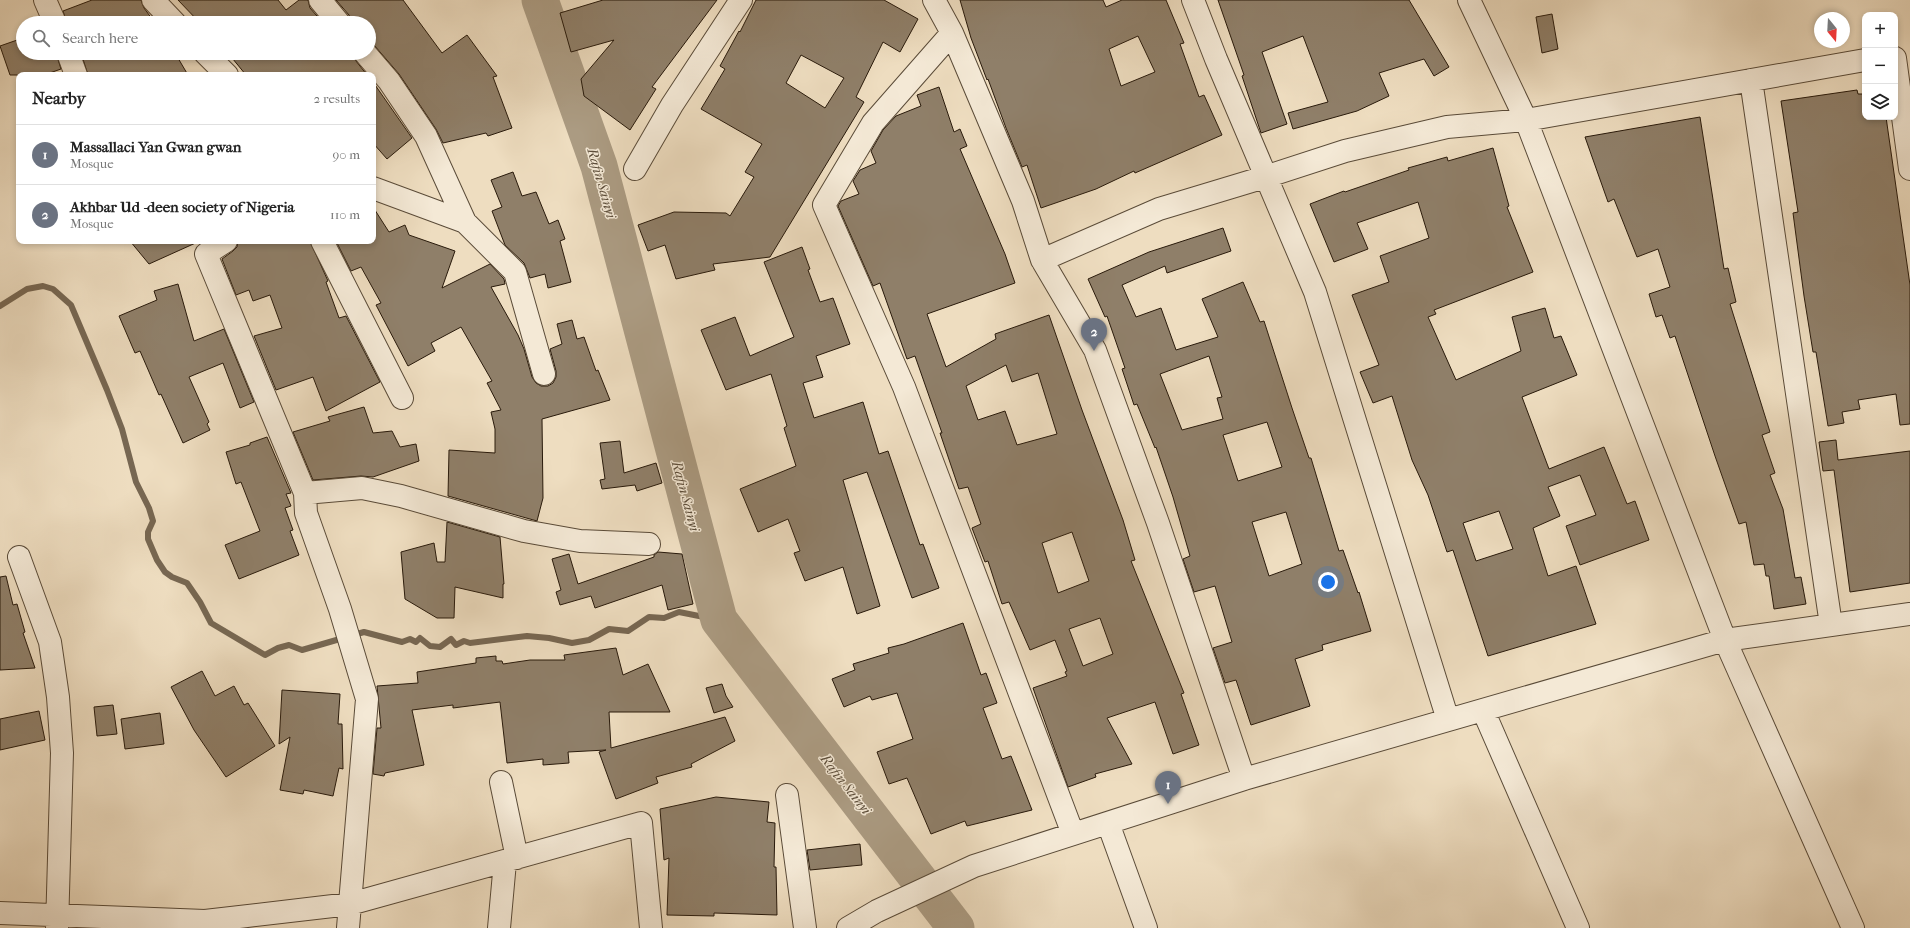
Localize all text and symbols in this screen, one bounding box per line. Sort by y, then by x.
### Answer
north arrow [1814,12,1850,48]
map controls [1862,12,1898,120]
button: + [1862,12,1898,48]
search box [16,16,376,60]
icon: search [30,27,52,49]
text: Search here [62,29,138,47]
button: − [1862,48,1898,84]
button: layers [1862,84,1898,120]
text: Nearby [32,88,86,108]
text: 2 results [314,91,360,106]
text: Massallaci Yan Gwan gwan [70,138,241,156]
water label: Rafin Sainyi [583,145,620,221]
text: 1 [43,147,47,162]
text: 90 m [332,147,360,162]
text: Mosque [70,156,114,171]
text: Akhbar Ud -deen society of Nigeria [70,198,295,216]
text: 2 [42,207,48,222]
text: 110 m [330,207,360,222]
text: Mosque [70,216,114,231]
pin: 2 [1081,318,1107,351]
water label: Rafin Sainyi [668,458,703,534]
your location [1318,572,1338,592]
water label: Rafin Sainyi [816,750,875,819]
pin: 1 [1155,771,1181,804]

